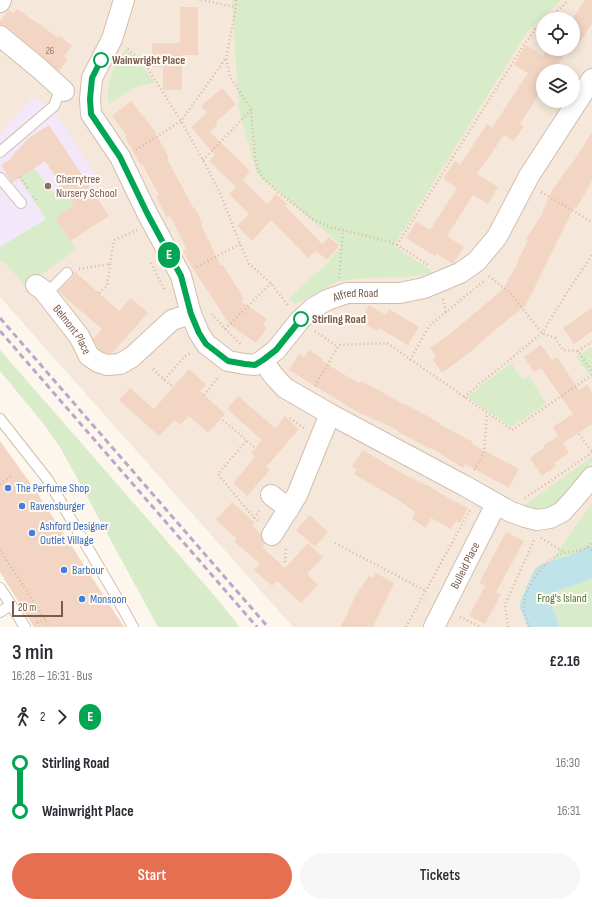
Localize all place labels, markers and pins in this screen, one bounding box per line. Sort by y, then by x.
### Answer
marker: Wainwright Place [93,52,109,68]
place label: Wainwright Place [112,53,185,68]
place label: Cherrytree Nursery School [56,172,117,201]
marker: Cherrytree Nursery School [43,181,53,191]
marker: Stirling Road [293,311,309,327]
place label: Stirling Road [312,312,366,327]
place label: The Perfume Shop [16,481,89,496]
marker: The Perfume Shop [3,483,13,493]
place label: Ravensburger [30,499,85,514]
marker: Ravensburger [17,501,27,511]
place label: Ashford Designer Outlet Village [39,519,109,548]
marker: Ashford Designer Outlet Village [27,528,37,538]
place label: Barbour [72,563,104,578]
marker: Barbour [59,565,69,575]
place label: Monsoon [90,592,127,607]
marker: Monsoon [77,594,87,604]

